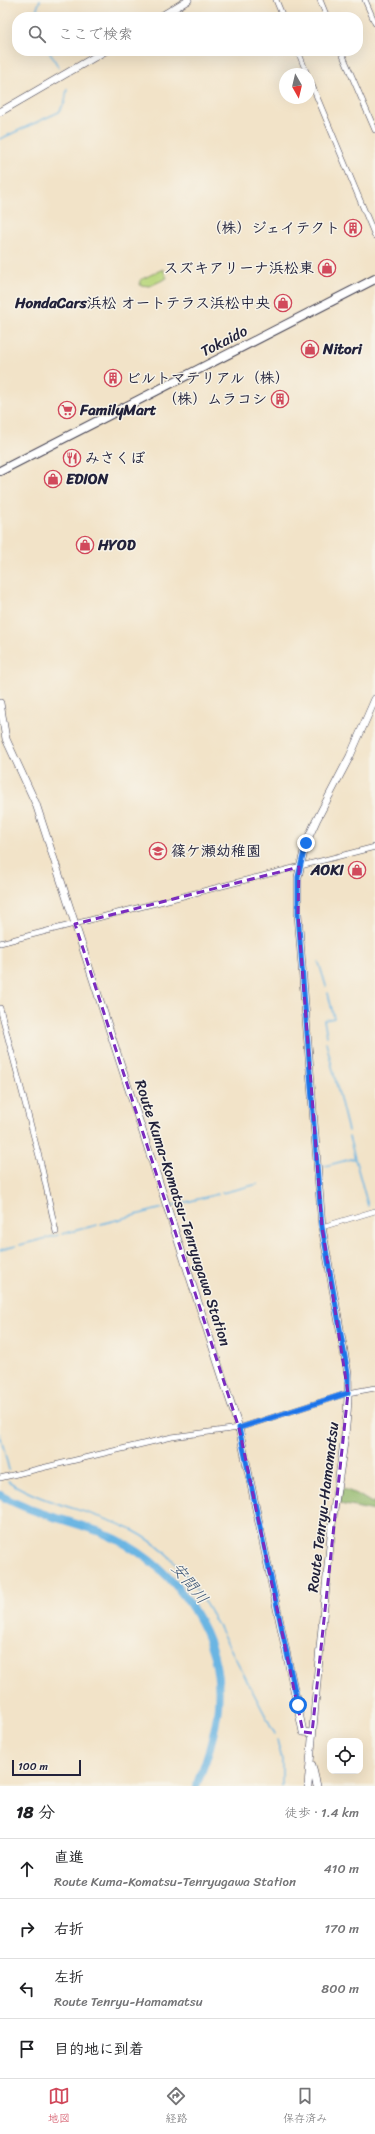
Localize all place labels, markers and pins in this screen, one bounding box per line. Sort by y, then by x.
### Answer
place label: （株）ジェイテクト [206,215,340,241]
building icon: （株）ジェイテクト [343,218,363,238]
place label: スズキアリーナ浜松東 [163,255,314,281]
shop icon: スズキアリーナ浜松東 [317,258,337,278]
place label: HondaCars浜松 オートテラス浜松中央 [14,290,270,316]
shop icon: HondaCars浜松 オートテラス浜松中央 [273,293,293,313]
place label: Nitori [322,336,363,362]
shop icon: Nitori [300,339,320,359]
place label: ビルトマテリアル（株） [126,365,290,391]
building icon: ビルトマテリアル（株） [103,368,123,388]
place label: （株）ムラコシ [162,386,267,412]
building icon: （株）ムラコシ [270,389,290,409]
place label: FamilyMart [79,397,157,423]
supermarket icon: FamilyMart [57,400,77,420]
place label: みさくぼ [85,445,146,471]
restaurant icon: みさくぼ [62,448,82,468]
place label: EDION [66,466,109,492]
shop icon: EDION [43,469,63,489]
place label: HYOD [97,532,136,558]
shop icon: HYOD [75,535,95,555]
place label: 篠ケ瀬幼稚園 [171,838,261,864]
school or university icon: 篠ケ瀬幼稚園 [148,841,168,861]
place label: AOKI [310,857,344,883]
shop icon: AOKI [347,860,367,880]

